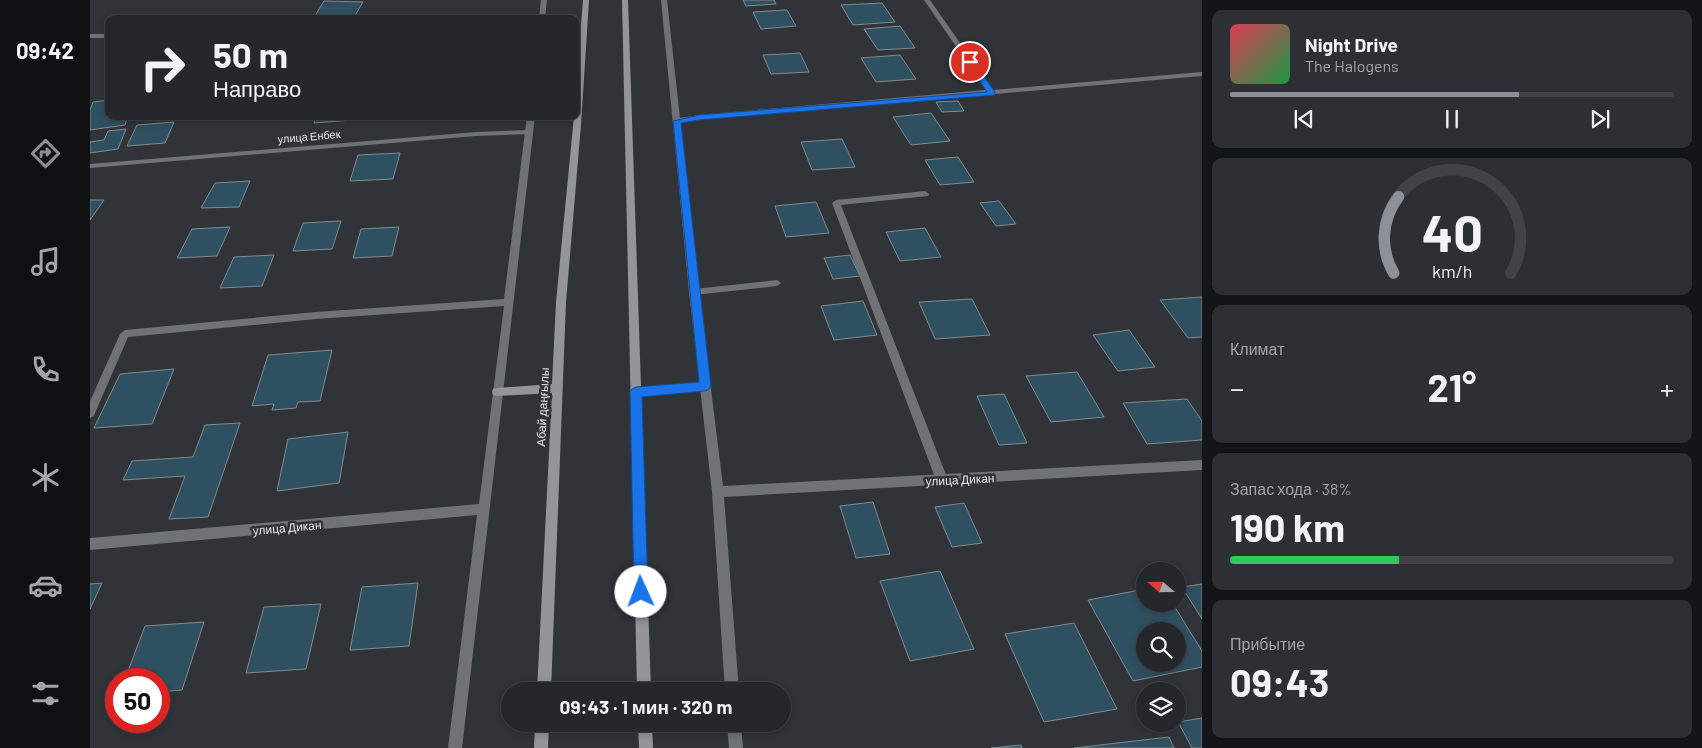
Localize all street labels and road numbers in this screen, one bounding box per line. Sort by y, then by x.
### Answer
street label: улица Енбек [277,127,341,145]
street label: Абай даңғылы [533,367,552,447]
street label: улица Дикан [925,470,995,489]
street label: улица Дикан [252,517,322,538]

